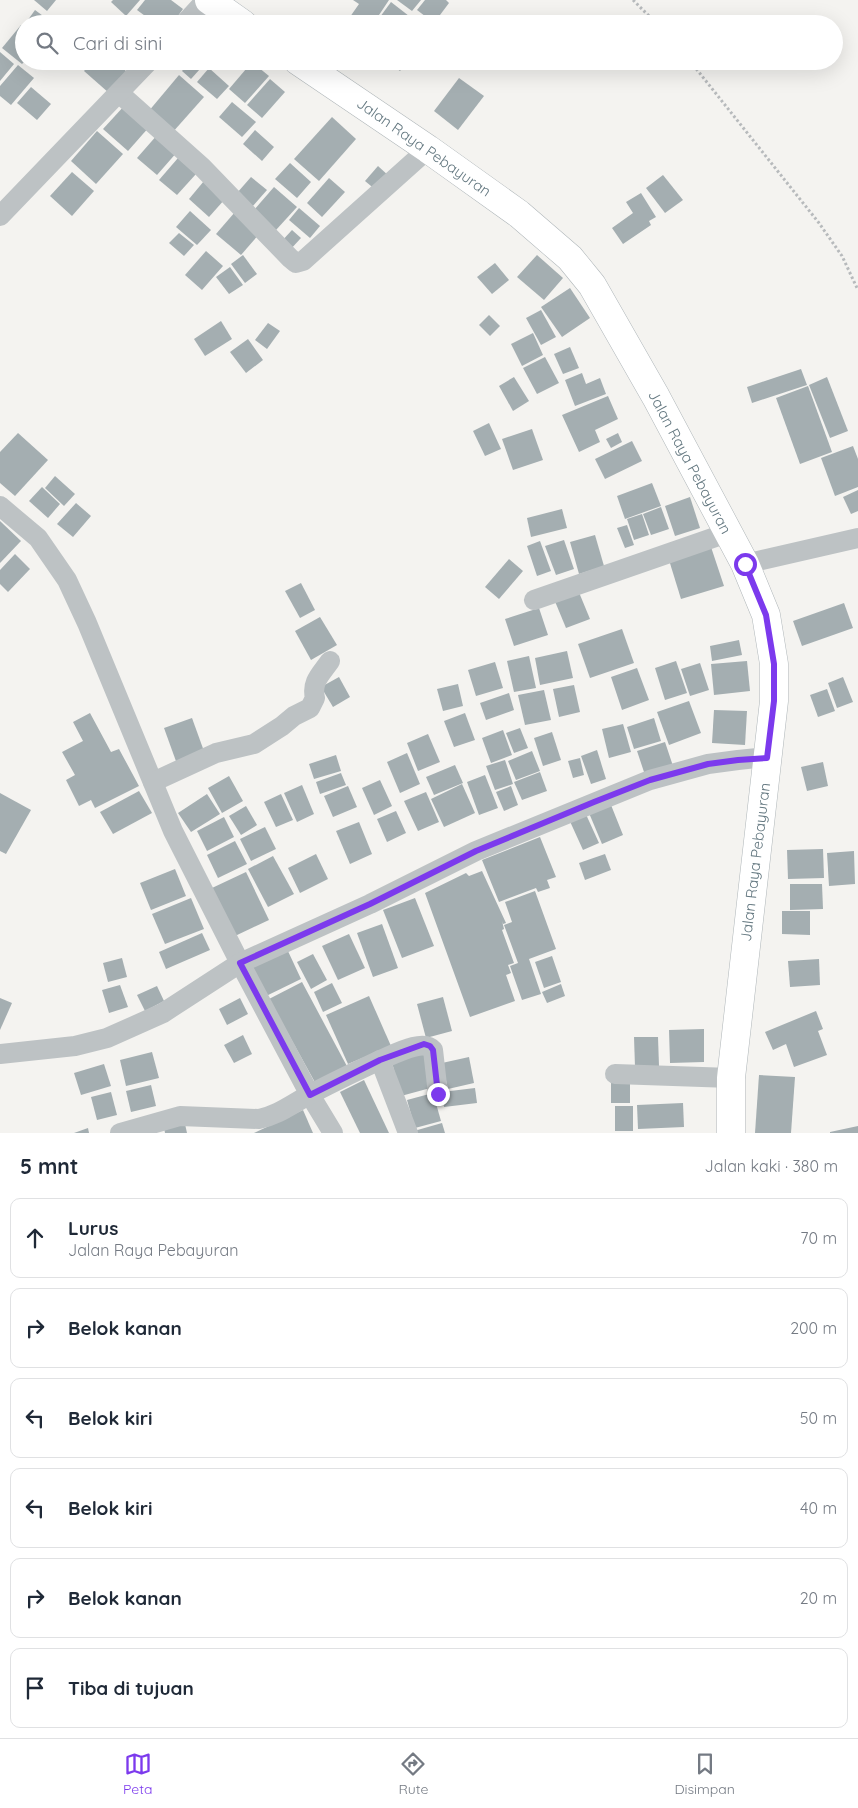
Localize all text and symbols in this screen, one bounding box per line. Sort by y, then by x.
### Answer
search box [15,15,843,70]
icon: search [33,29,61,57]
text: Cari di sini [73,31,162,55]
street label: Jalan Raya Pebayuran [353,93,495,201]
street label: Jalan Raya Pebayuran [644,387,736,537]
route start [734,553,757,576]
street label: Jalan Raya Pebayuran [736,782,774,942]
route end [427,1083,450,1106]
text: 5 mnt [20,1153,78,1179]
text: Jalan kaki · 380 m [705,1156,838,1176]
text: Lurus [68,1216,118,1240]
icon: ahead [21,1224,49,1252]
text: 70 m [800,1228,837,1248]
text: Jalan Raya Pebayuran [68,1240,238,1260]
icon: right [21,1314,49,1342]
text: Belok kanan [68,1316,182,1340]
text: 200 m [790,1318,837,1338]
icon: left [21,1404,49,1432]
text: Belok kiri [68,1406,153,1430]
text: 50 m [800,1408,837,1428]
icon: left [21,1494,49,1522]
text: Belok kiri [68,1496,153,1520]
text: 40 m [800,1498,837,1518]
icon: right [21,1584,49,1612]
text: Belok kanan [68,1586,182,1610]
text: 20 m [800,1588,837,1608]
icon: arrive [21,1674,49,1702]
text: Tiba di tujuan [68,1676,194,1700]
tab: Peta [123,1750,152,1798]
tab: Rute [399,1750,428,1798]
tab: Disimpan [674,1750,735,1798]

